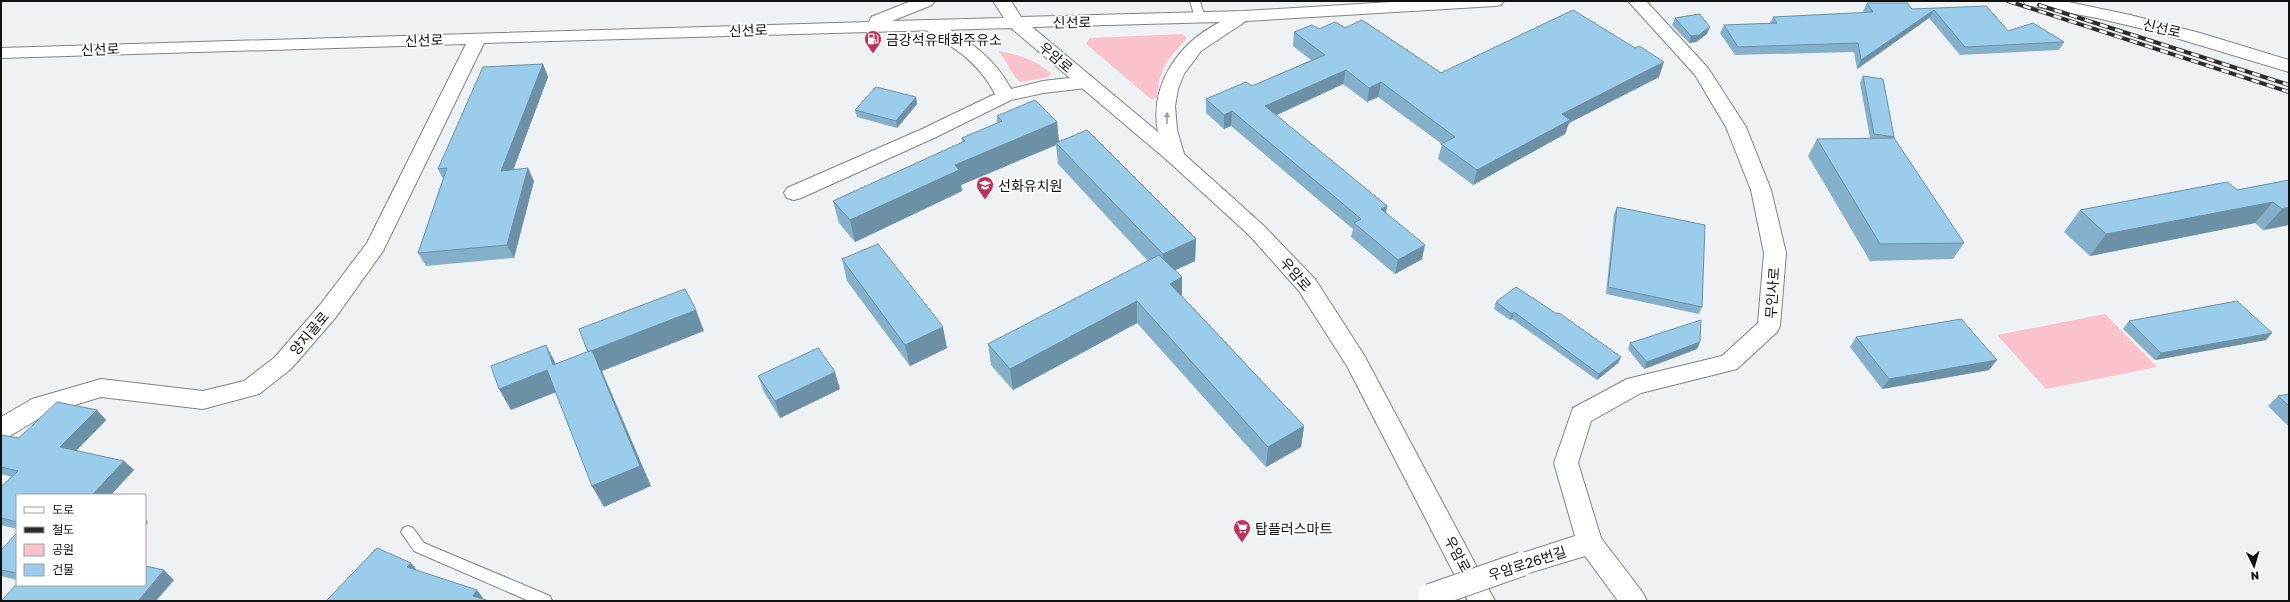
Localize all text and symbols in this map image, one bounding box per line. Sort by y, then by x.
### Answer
street label: 신선로 [1053,13,1092,31]
street label: 신선로 [2141,15,2183,41]
street label: 신선로 [728,21,768,39]
fuel station icon: 금강석유태화주유소 [863,29,883,54]
street label: 신선로 [404,31,444,49]
place label: 금강석유태화주유소 [886,31,1002,48]
street label: 우암로 [1036,38,1076,76]
street label: 신선로 [80,40,120,58]
one-way arrow [1164,111,1170,124]
school or university icon: 선화유치원 [975,175,995,200]
place label: 선화유치원 [998,177,1062,194]
street label: 우암로 [1277,254,1315,294]
street label: 무인사로 [1762,267,1782,319]
street label: 양지골로 [286,308,332,358]
legend [16,494,146,586]
text: 도로 [52,502,74,517]
supermarket icon: 탑플러스마트 [1232,518,1252,543]
place label: 탑플러스마트 [1255,520,1332,537]
text: 철도 [52,522,74,537]
street label: 우암로 [1441,533,1475,575]
text: 공원 [52,542,74,557]
street label: 우암로26번길 [1486,542,1568,584]
north arrow [2234,546,2274,586]
text: 건물 [52,562,74,577]
text: N [2250,570,2260,583]

